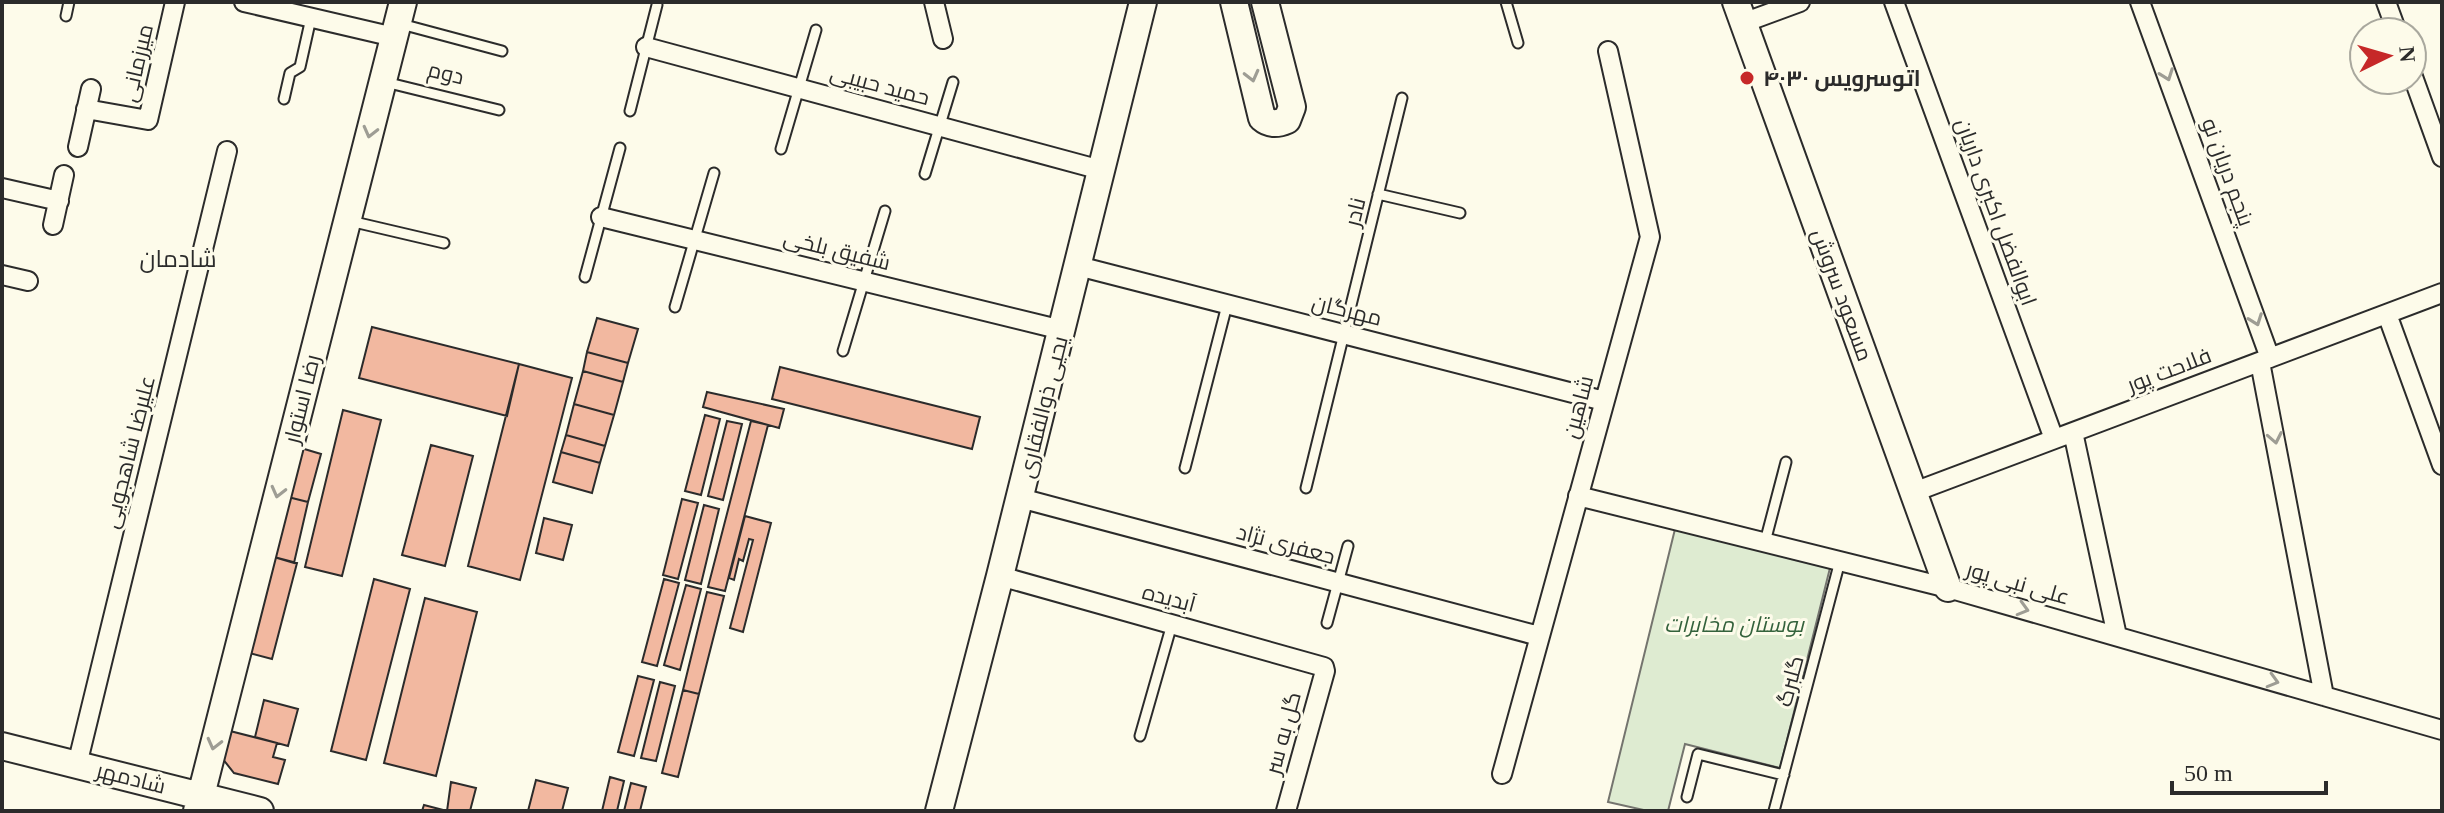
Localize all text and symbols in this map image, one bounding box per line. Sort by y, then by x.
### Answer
north arrow [2348,16,2428,96]
street label: میرزمانی [116,22,159,104]
text: N [2394,45,2421,63]
street label: دوم [425,56,467,92]
street label: حمید حبیبی [827,60,932,111]
place label: اتوسرویس ۴۰۳۰ [1763,66,1921,92]
one-way arrow [2157,67,2174,81]
one-way arrow [1243,69,1260,83]
marker: اتوسرویس ۴۰۳۰ [1738,69,1756,87]
street label: ابوالفضل اکبری داریان [1950,115,2042,309]
street label: پنجم دریان‌ نو [2194,115,2259,231]
one-way arrow [362,124,379,138]
street label: نادر [1339,195,1371,231]
street label: شفیق بلخی [781,225,893,276]
street label: مسعود سروش [1806,225,1878,365]
district label: شادمان [140,246,217,273]
street label: مهرگان [1309,289,1385,332]
one-way arrow [2246,312,2263,326]
street label: یحیی ذوالفقاری [1013,333,1074,481]
street label: فلاحت پور [2121,343,2215,400]
street label: رضا استوار [278,352,325,448]
street label: علیرضا شاهجویی [98,373,161,531]
street label: شاهین [1558,373,1599,441]
one-way arrow [2265,431,2282,445]
one-way arrow [270,485,287,499]
street label: جعفری نژاد [1234,519,1338,569]
street label: علی نبی پور [1961,556,2073,612]
street label: آبدیده [1140,579,1198,617]
one-way arrow [2016,600,2030,616]
park label: بوستان مخابرات [1664,612,1805,638]
street label: گلبرگ [1771,653,1809,709]
one-way arrow [2266,672,2279,688]
street label: گل به سر [1260,689,1307,779]
one-way arrow [206,737,223,751]
scale bar [2172,745,2326,795]
street label: شادمهر [92,757,168,800]
text: 50 m [2184,760,2233,786]

